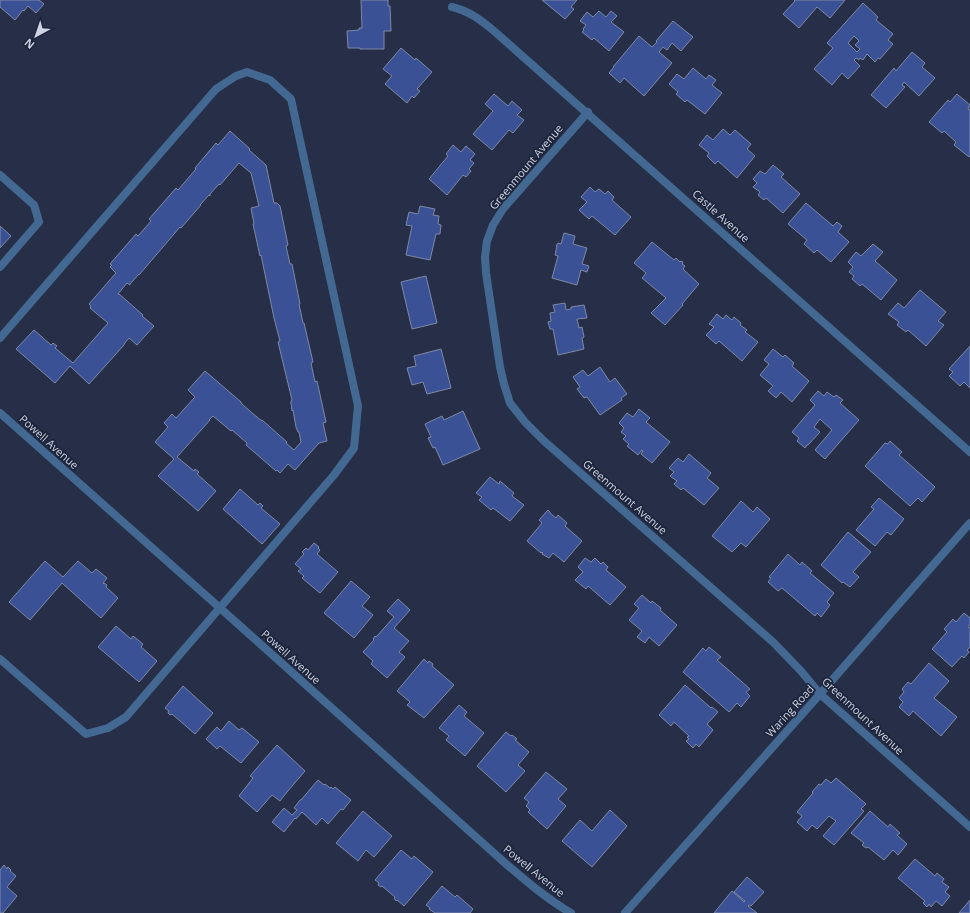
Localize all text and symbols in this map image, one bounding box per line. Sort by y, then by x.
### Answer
north arrow [16,16,56,56]
text: N [21,35,38,53]
street label: Greenmount Avenue [485,121,566,212]
street label: Castle Avenue [689,186,753,245]
street label: Powell Avenue [17,411,82,472]
street label: Greenmount Avenue [580,456,671,537]
street label: Powell Avenue [259,626,324,687]
street label: Greenmount Avenue [819,674,908,758]
street label: Waring Road [762,681,817,740]
street label: Powell Avenue [501,841,568,900]

